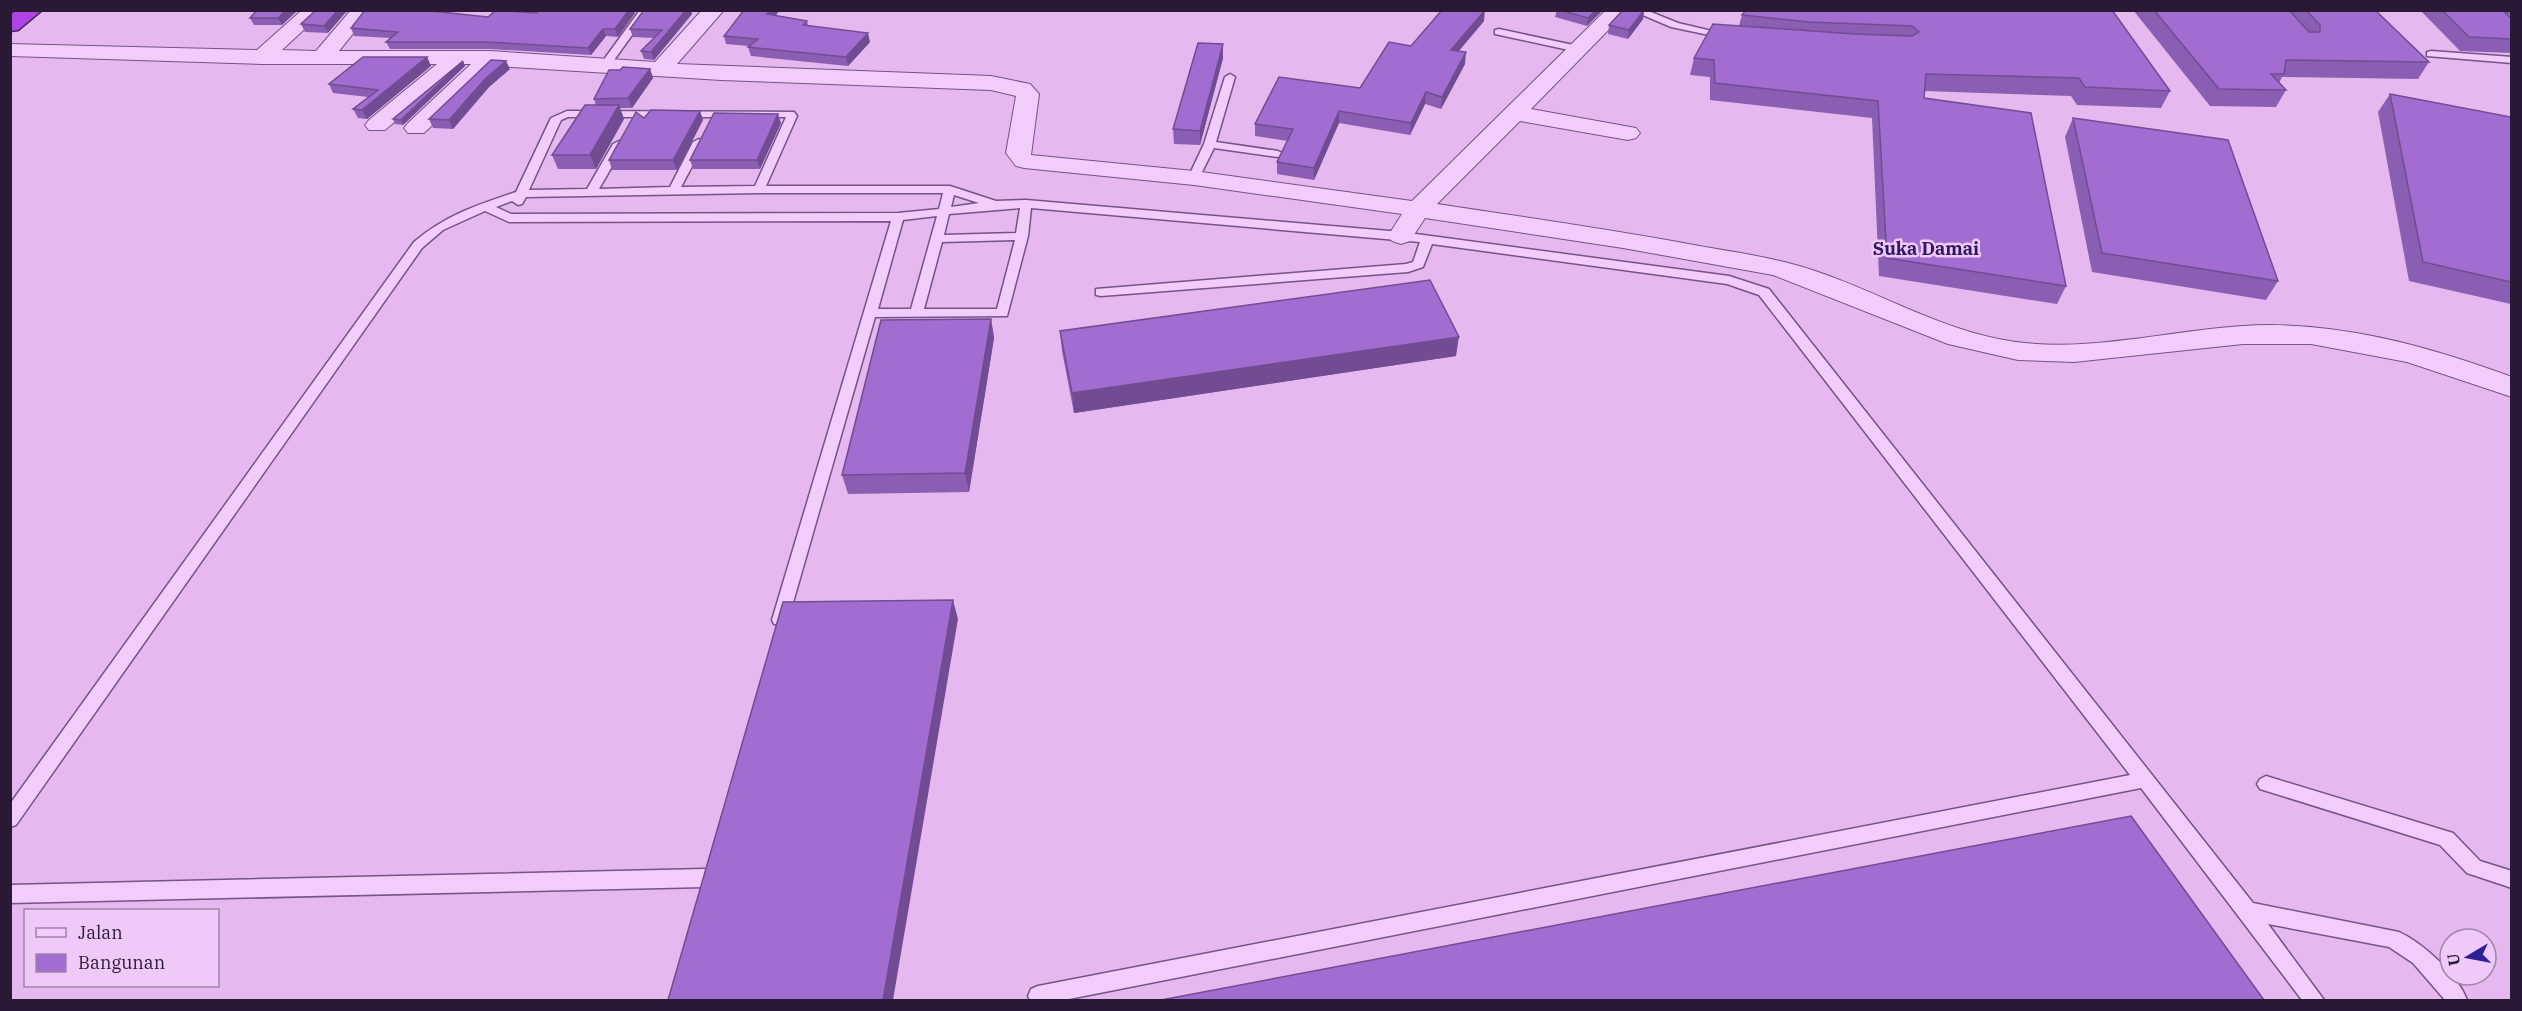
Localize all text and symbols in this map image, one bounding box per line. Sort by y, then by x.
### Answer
district label: Suka Damai [1873,237,1979,260]
legend [24,909,219,987]
text: Jalan [78,921,123,944]
north arrow [2438,927,2498,987]
text: Bangunan [78,951,165,974]
text: U [2442,952,2464,967]

